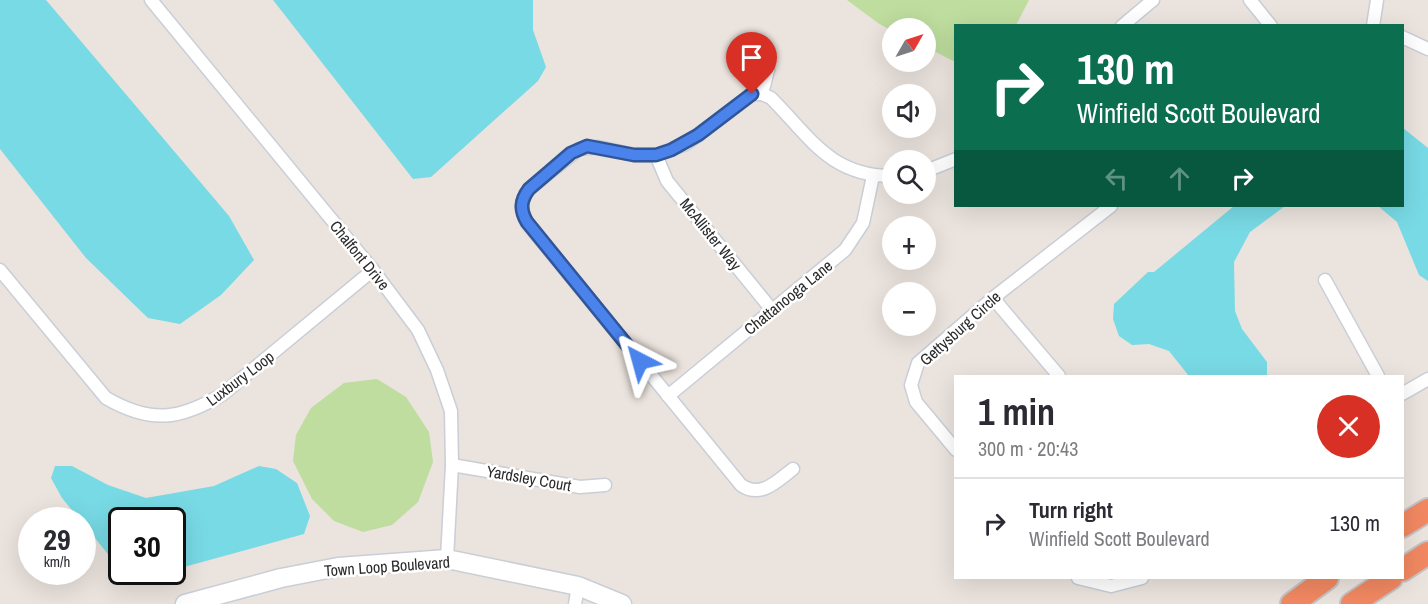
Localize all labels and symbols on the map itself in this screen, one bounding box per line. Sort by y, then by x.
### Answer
north arrow [882,18,936,72]
pin [726,32,777,94]
street label: McAllister Way [675,193,747,275]
street label: Chalfont Drive [325,215,395,295]
street label: Chattanooga Lane [739,254,837,340]
street label: Gettysburg Circle [915,286,1005,370]
position arrow [608,329,672,393]
street label: Luxbury Loop [202,345,278,411]
street label: Yardsley Court [485,460,574,496]
speed limit sign: 30 [108,507,186,585]
street label: Town Loop Boulevard [323,551,451,581]

